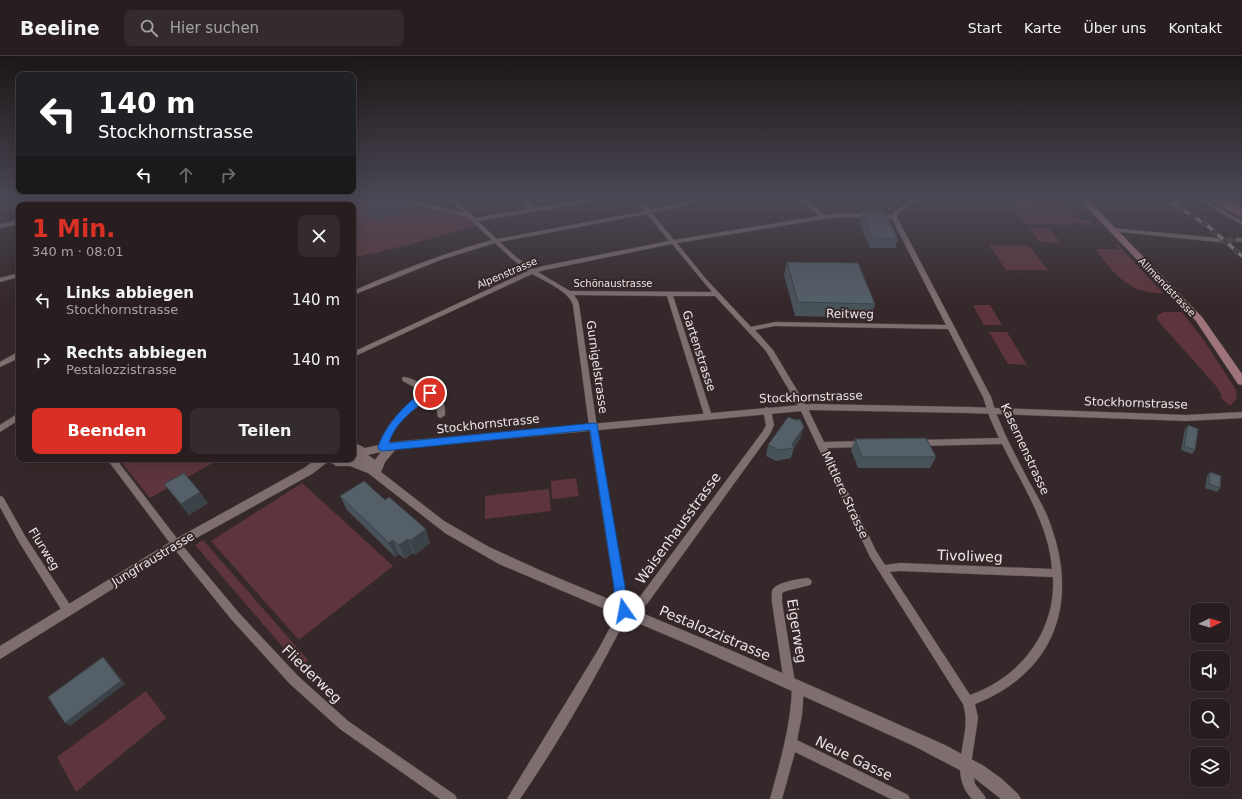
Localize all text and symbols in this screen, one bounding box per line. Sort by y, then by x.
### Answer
search box [124,10,404,46]
text: Beeline [20,17,100,39]
icon: search [138,17,160,39]
text: Hier suchen [170,19,259,37]
text: Start [968,20,1002,36]
text: Karte [1024,20,1061,36]
text: Über uns [1083,20,1146,36]
text: Kontakt [1168,20,1222,36]
text: 140 m [98,87,195,120]
icon: left [32,88,84,140]
text: Stockhornstrasse [98,121,253,142]
icon: left [133,164,155,186]
icon: ahead [175,164,197,186]
icon: right [217,164,239,186]
text: 1 Min. [32,215,115,243]
button: close [298,215,340,257]
text: 340 m · 08:01 [32,244,123,259]
street label: Alpenstrasse [475,255,539,291]
street label: Allmendstrasse [1136,256,1198,318]
street label: Schönaustrasse [573,278,653,289]
text: Links abbiegen [66,284,194,302]
icon: left [32,289,54,311]
text: 140 m [292,291,340,309]
text: Stockhornstrasse [66,302,178,317]
street label: Reitweg [826,307,874,321]
street label: Gartenstrasse [679,309,719,393]
street label: Gurnigelstrasse [584,319,610,415]
text: Rechts abbiegen [66,344,207,362]
icon: right [32,349,54,371]
text: 140 m [292,351,340,369]
text: Pestalozzistrasse [66,362,177,377]
pin [413,376,447,410]
icon: arrive [419,382,441,404]
street label: Stockhornstrasse [759,388,863,406]
street label: Stockhornstrasse [1084,394,1188,412]
street label: Kasernenstrasse [998,401,1052,497]
button: Beenden [32,408,182,454]
button: Teilen [190,408,340,454]
street label: Stockhornstrasse [436,412,540,436]
street label: Mittlere Strasse [819,449,871,541]
street label: Waisenhausstrasse [632,469,724,587]
street label: Flurweg [25,525,63,573]
street label: Jungfraustrasse [108,529,197,590]
street label: Tivoliweg [936,547,1003,565]
position arrow [603,590,645,632]
street label: Eigerweg [784,598,810,664]
street label: Pestalozzistrasse [657,602,773,664]
north arrow [1190,603,1230,643]
map controls [1190,603,1230,787]
street label: Fliederweg [279,642,345,706]
button: sound [1190,651,1230,691]
button: search [1190,699,1230,739]
street label: Neue Gasse [813,732,895,784]
button: layers [1190,747,1230,787]

